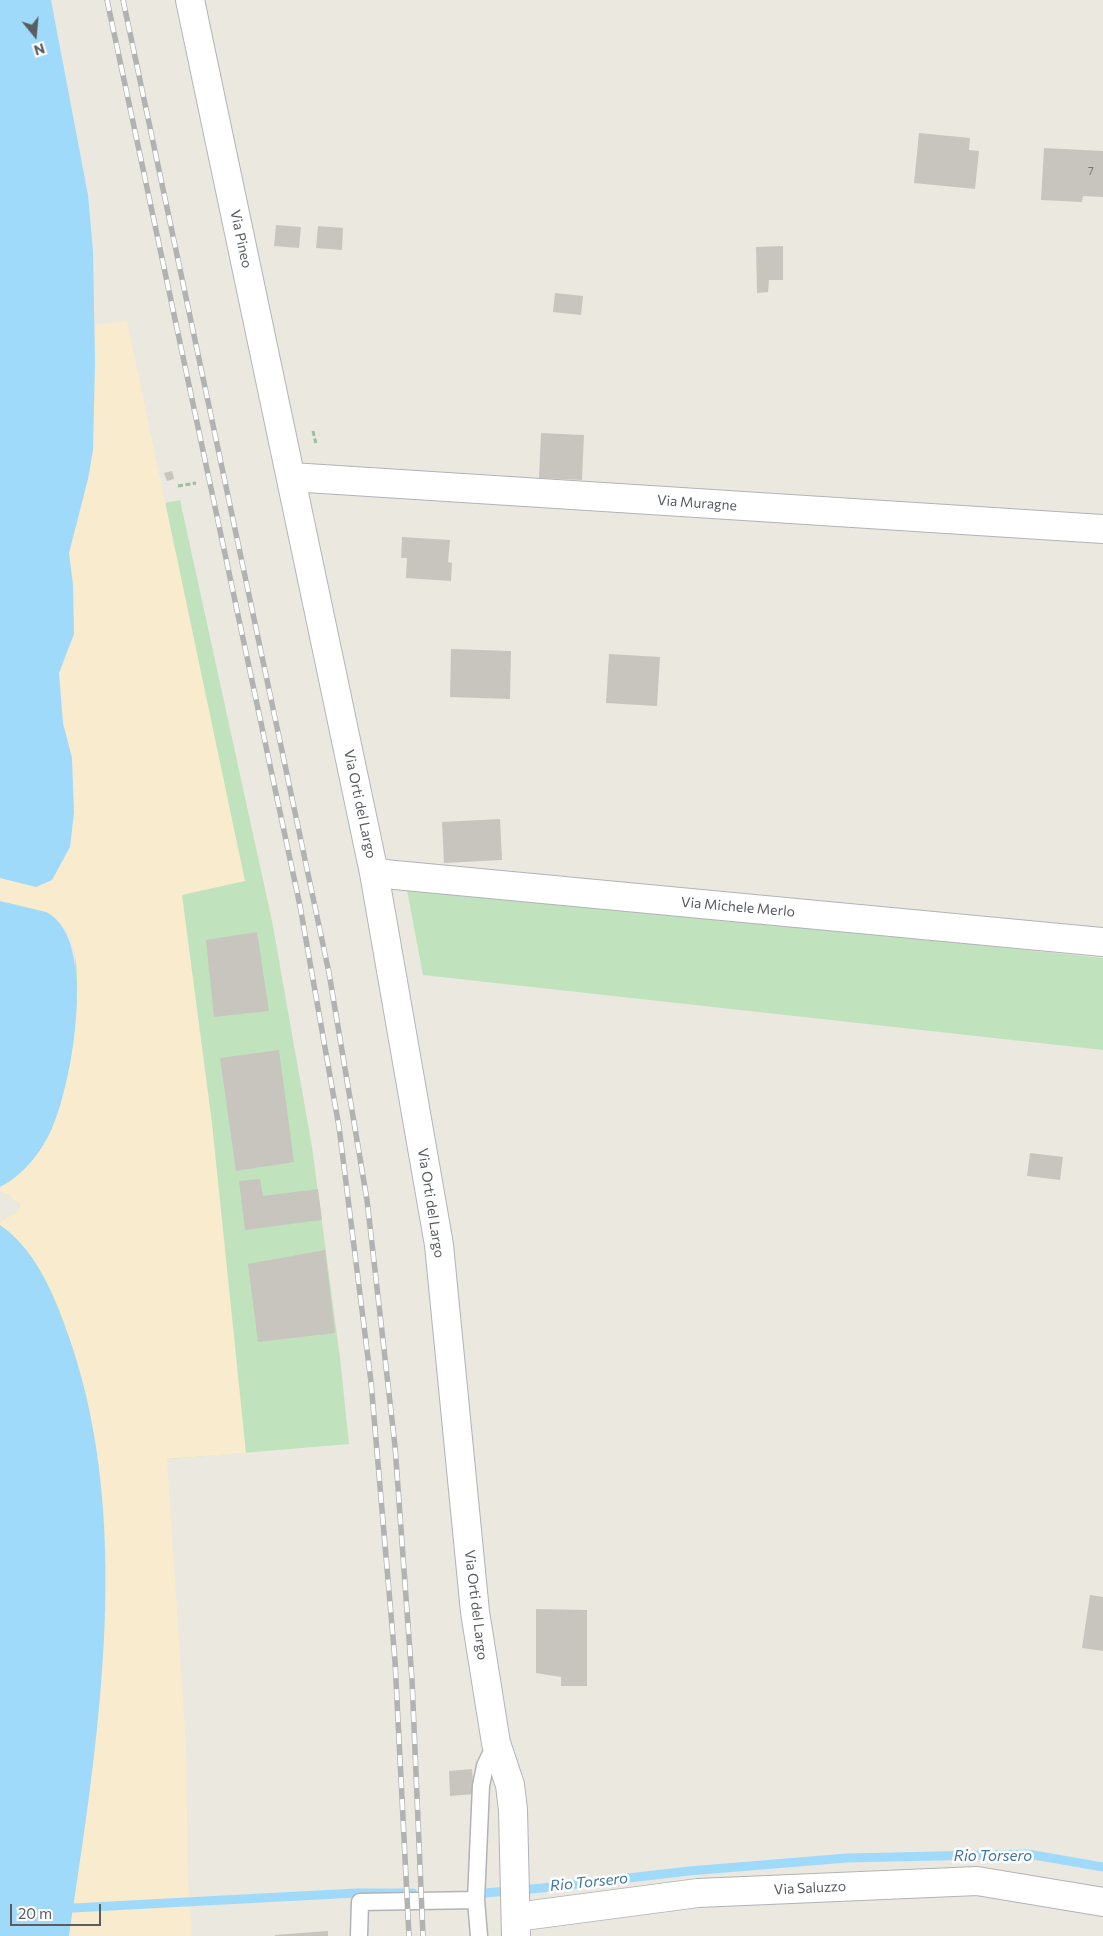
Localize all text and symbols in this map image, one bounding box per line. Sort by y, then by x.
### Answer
north arrow [10,10,60,60]
text: N [32,40,47,59]
house number: 7 [1088,164,1094,178]
street label: Via Pineo [227,208,255,270]
street label: Via Muragne [656,492,738,514]
street label: Via Orti del Largo [340,748,380,860]
street label: Via Michele Merlo [680,894,796,920]
street label: Via Orti del Largo [414,1147,448,1259]
street label: Via Orti del Largo [461,1549,491,1661]
water label: Rio Torsero [954,1847,1032,1865]
water label: Rio Torsero [549,1869,629,1895]
street label: Via Saluzzo [773,1878,847,1898]
scale bar [12,1894,104,1926]
text: 20 m [18,1904,52,1922]

